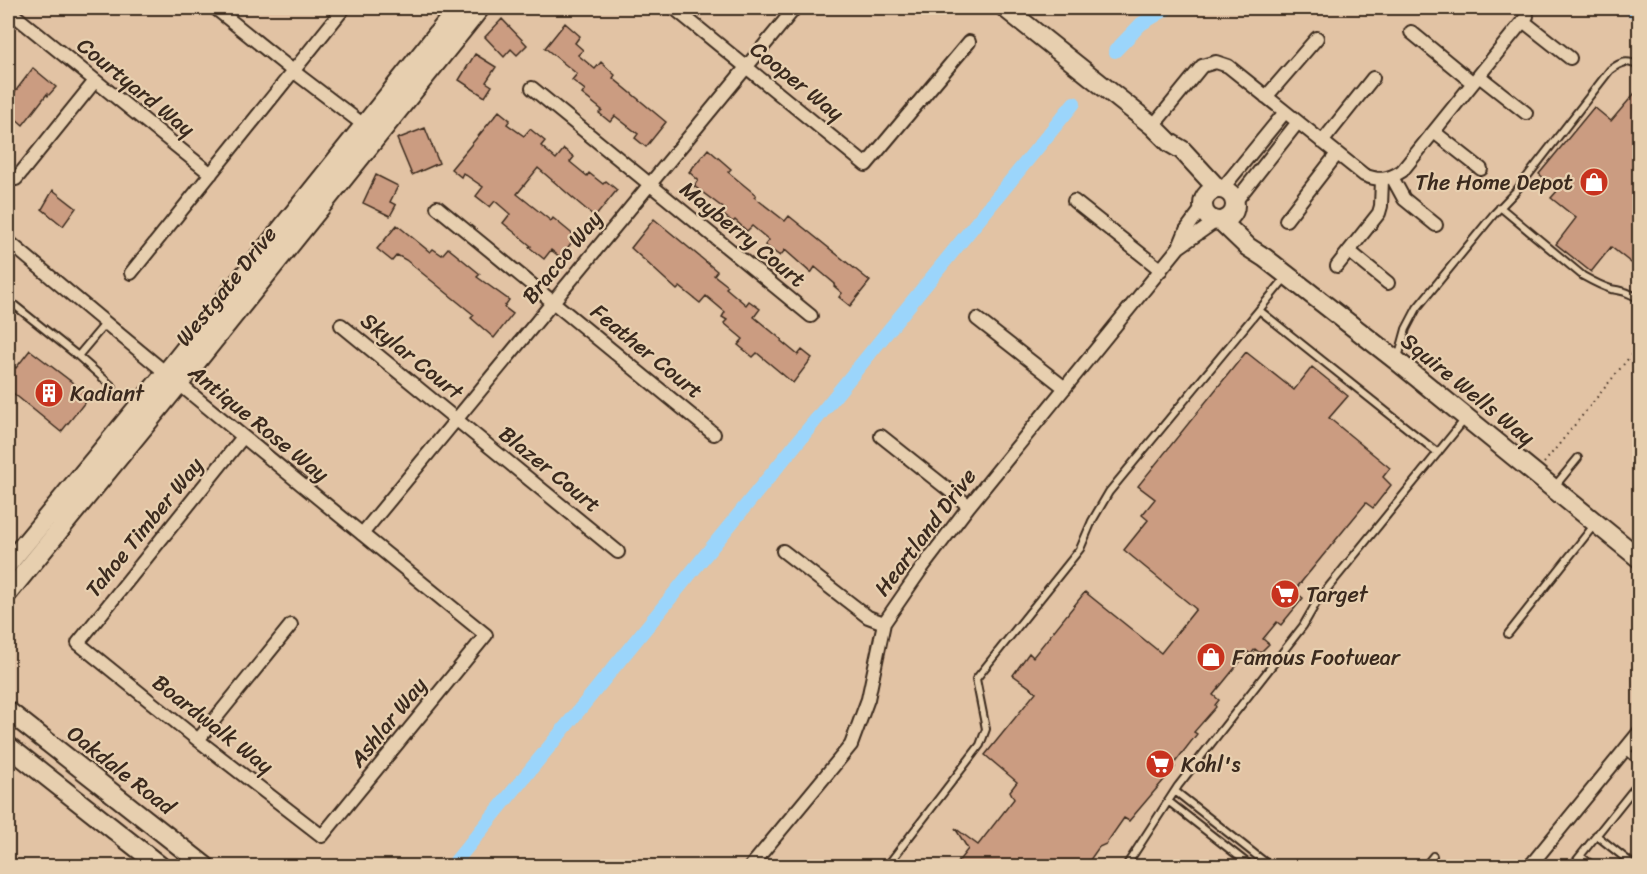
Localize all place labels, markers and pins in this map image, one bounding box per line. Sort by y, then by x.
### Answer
place label: The Home Depot [1415,163,1573,202]
shop icon: The Home Depot [1578,166,1610,198]
place label: Kadiant [70,374,145,413]
building icon: Kadiant [33,377,65,409]
place label: Target [1306,575,1369,614]
supermarket icon: Target [1269,578,1301,610]
place label: Famous Footwear [1232,638,1402,677]
shop icon: Famous Footwear [1195,641,1227,673]
place label: Kohl's [1181,745,1241,784]
supermarket icon: Kohl's [1144,748,1176,780]

